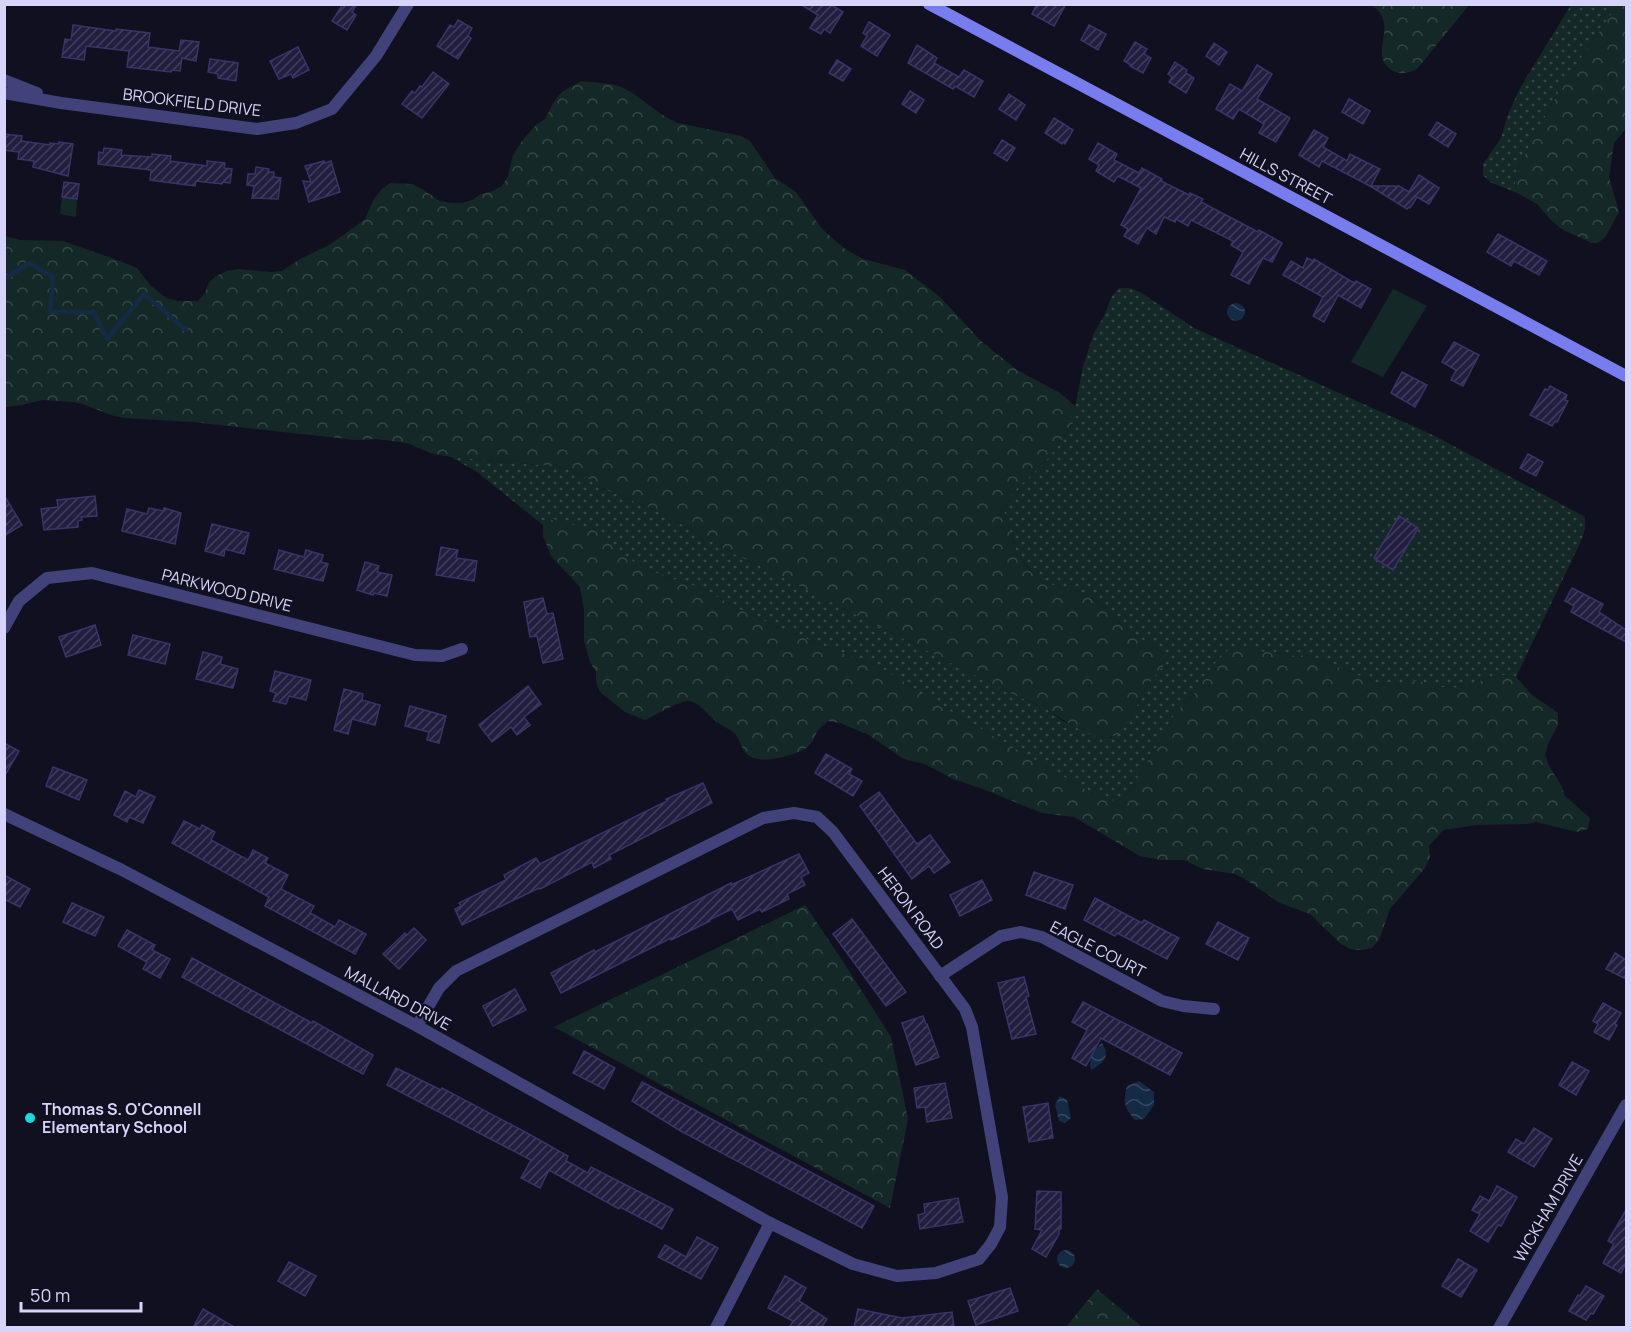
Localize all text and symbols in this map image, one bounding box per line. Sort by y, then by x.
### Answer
street label: BROOKFIELD DRIVE [122,83,262,121]
street label: HILLS STREET [1236,142,1336,210]
street label: PARKWOOD DRIVE [159,563,295,617]
street label: HERON ROAD [873,862,949,954]
street label: EAGLE COURT [1046,915,1150,983]
street label: MALLARD DRIVE [341,961,455,1035]
place label: Thomas S. O'Connell Elementary School [42,1098,202,1138]
marker: Thomas S. O'Connell Elementary School [23,1111,37,1125]
street label: WICKHAM DRIVE [1508,1150,1588,1266]
scale bar [21,1275,141,1313]
text: 50 m [30,1283,70,1307]

